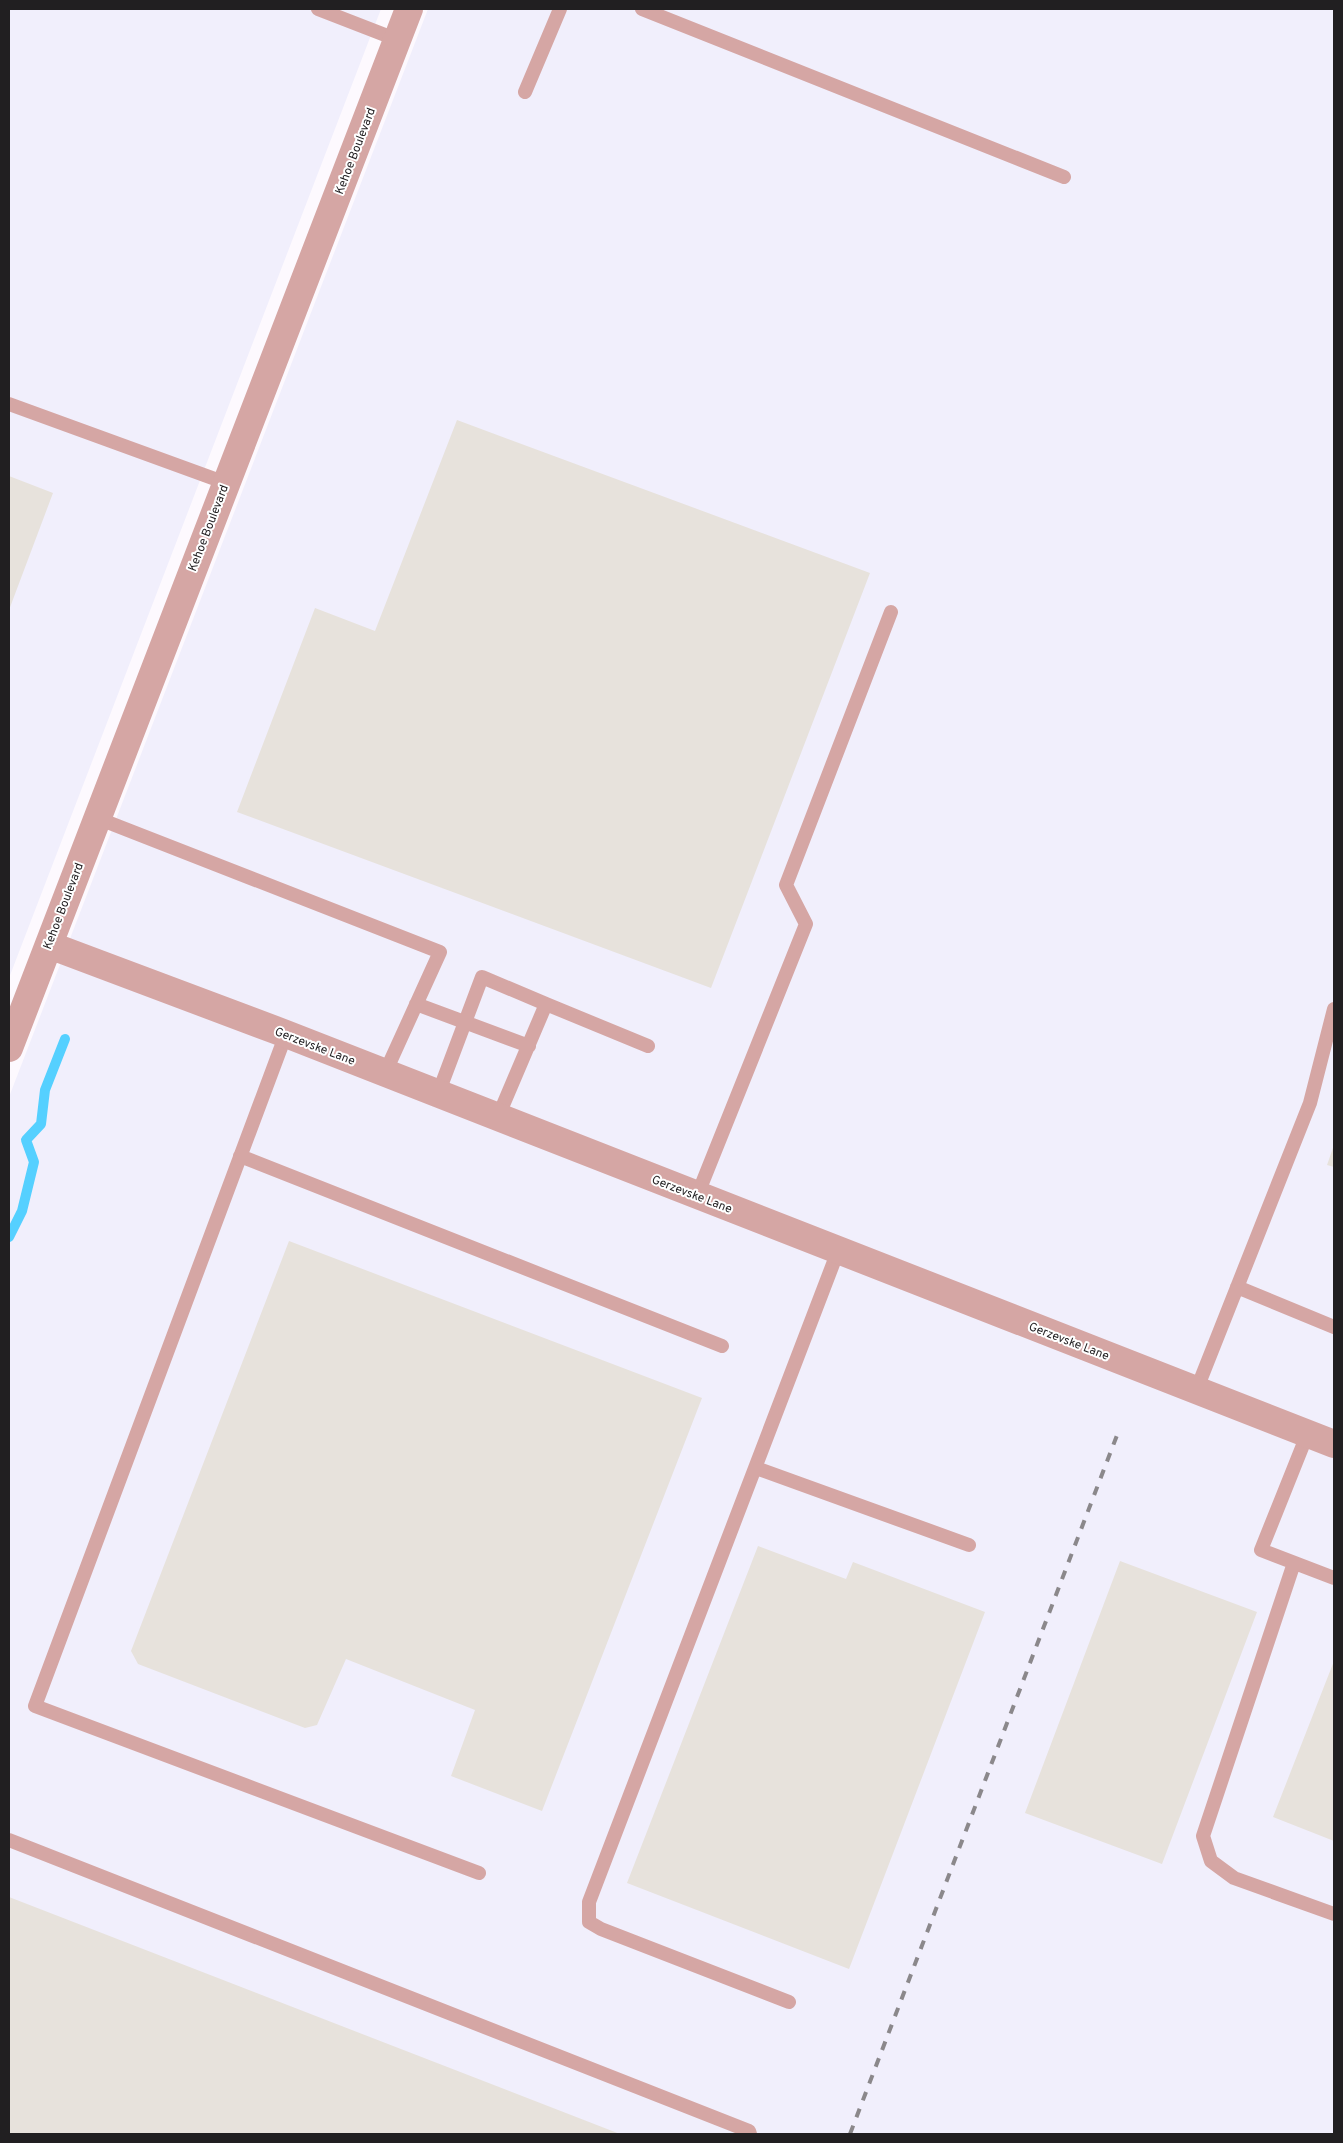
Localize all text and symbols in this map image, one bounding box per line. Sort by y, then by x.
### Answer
street label: Kehoe Boulevard [332,106,380,197]
street label: Kehoe Boulevard [185,483,233,574]
street label: Kehoe Boulevard [40,861,88,952]
street label: Gerzevske Lane [272,1024,357,1070]
street label: Gerzevske Lane [649,1172,734,1218]
street label: Gerzevske Lane [1026,1319,1111,1365]

